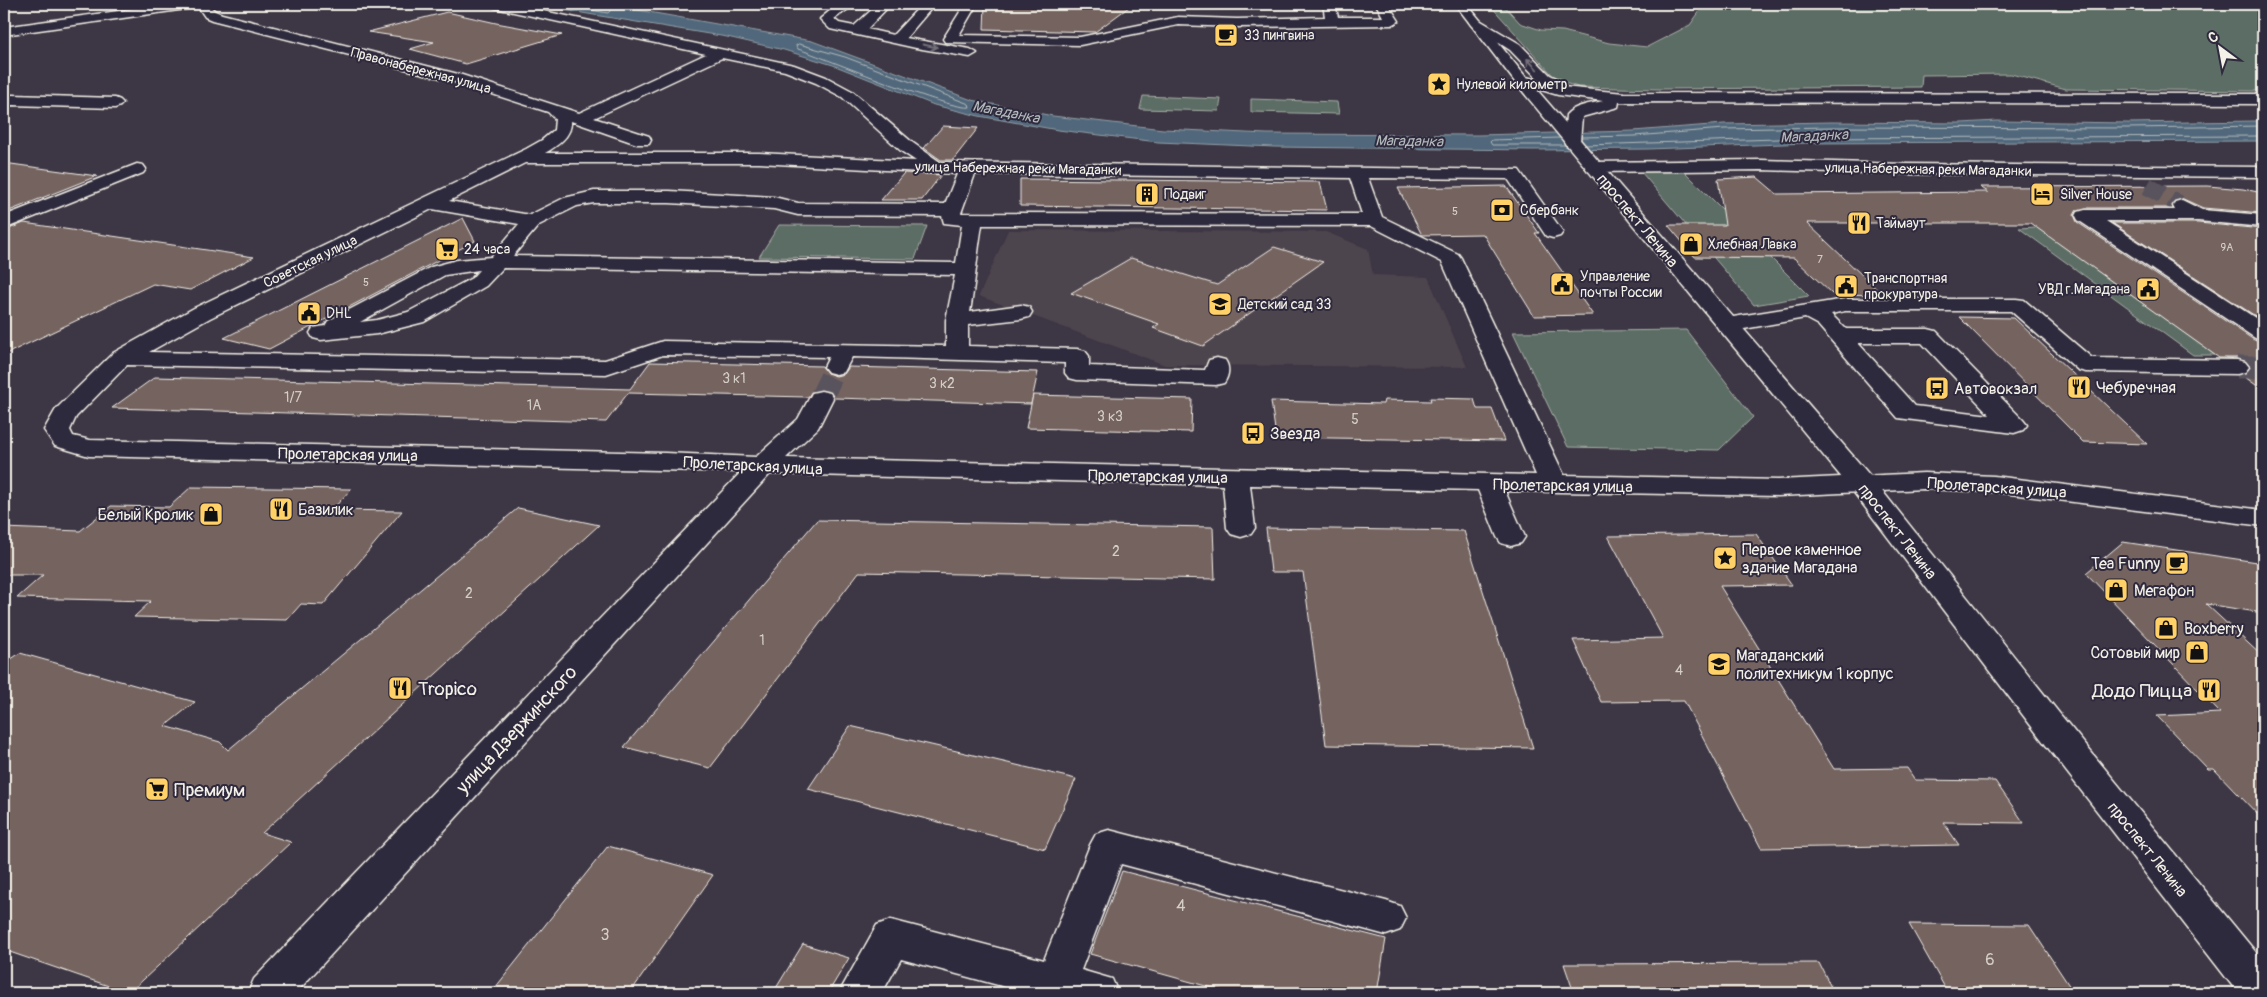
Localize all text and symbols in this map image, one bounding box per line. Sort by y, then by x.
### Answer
cafe icon: 33 пингвина [1213,22,1239,48]
north arrow [2194,22,2244,72]
place label: 33 пингвина [1244,27,1314,44]
text: С [2205,28,2222,47]
one-way arrow [922,42,938,52]
street label: Правонабережная улица [349,44,493,97]
one-way arrow [1526,58,1538,70]
place icon: Нулевой километр [1426,71,1452,97]
place label: Нулевой километр [1456,76,1568,93]
water label: Магаданка [971,97,1042,129]
water label: Магаданка [1780,125,1850,148]
water label: Магаданка [1375,131,1444,152]
street label: улица Набережная реки Магаданки [914,158,1121,179]
street label: улица Набережная реки Магаданки [1824,159,2031,180]
street label: проспект Ленина [1592,170,1682,272]
building icon: Подвиг [1134,181,1160,207]
hotel icon: Silver House [2029,181,2055,207]
place label: Подвиг [1164,186,1206,203]
place label: Silver House [2060,186,2132,203]
bank icon: Сбербанк [1489,197,1515,223]
place label: Сбербанк [1520,202,1579,219]
house number: 5 [1452,205,1458,218]
restaurant icon: Таймаут [1846,210,1872,236]
place label: Таймаут [1876,215,1926,232]
street label: Советская улица [261,231,360,292]
shop icon: Хлебная Лавка [1678,231,1704,257]
supermarket icon: 24 часа [434,236,460,262]
place label: Хлебная Лавка [1708,236,1796,253]
place label: 24 часа [464,241,510,258]
house number: 9А [2221,241,2233,254]
house number: 7 [1817,253,1823,266]
place label: Управление почты России [1580,268,1662,301]
place label: Транспортная прокуратура [1864,270,1947,303]
public building icon: Управление почты России [1549,271,1575,297]
public building icon: Транспортная прокуратура [1833,273,1859,299]
house number: 5 [363,276,369,289]
public building icon: УВД г.Магадана [2135,276,2161,302]
place label: УВД г.Магадана [2038,281,2130,298]
school or university icon: Детский сад 33 [1207,291,1233,317]
place label: Детский сад 33 [1237,296,1332,313]
public building icon: DHL [296,300,322,326]
place label: DHL [326,305,352,322]
house number: 3 к1 [722,370,746,387]
restaurant icon: Чебуречная [2066,374,2092,400]
house number: 3 к2 [929,375,955,392]
bus stop icon: Автовокзал [1924,375,1950,401]
place label: Чебуречная [2096,378,2176,398]
place label: Автовокзал [1954,379,2037,399]
house number: 1/7 [284,389,303,406]
house number: 1А [527,397,541,414]
house number: 3 к3 [1097,408,1123,425]
house number: 5 [1351,411,1359,428]
bus stop icon: Звезда [1240,420,1266,446]
place label: Звезда [1270,424,1320,444]
street label: Пролетарская улица [278,444,418,466]
street label: Пролетарская улица [683,452,823,480]
street label: Пролетарская улица [1088,466,1228,488]
street label: Пролетарская улица [1927,473,2067,503]
street label: Пролетарская улица [1493,475,1633,497]
street label: проспект Ленина [1854,480,1941,584]
restaurant icon: Базилик [268,496,294,522]
place label: Базилик [298,500,354,520]
shop icon: Белый Кролик [198,501,224,527]
place label: Белый Кролик [98,505,194,525]
place label: Первое каменное здание Магадана [1742,540,1862,578]
house number: 2 [1112,543,1120,560]
place icon: Первое каменное здание Магадана [1712,545,1738,571]
cafe icon: Tea Funny [2164,550,2190,576]
place label: Tea Funny [2091,554,2160,574]
shop icon: Мегафон [2103,577,2129,603]
place label: Мегафон [2134,581,2194,601]
house number: 2 [465,585,473,602]
shop icon: Boxberry [2153,615,2179,641]
place label: Boxberry [2184,619,2244,639]
house number: 1 [759,632,765,649]
shop icon: Сотовый мир [2184,639,2210,665]
place label: Сотовый мир [2090,643,2180,663]
place label: Магаданский политехникум 1 корпус [1736,646,1894,684]
school or university icon: Магаданский политехникум 1 корпус [1706,651,1732,677]
street label: улица Дзержинского [450,661,582,800]
house number: 4 [1675,662,1683,679]
restaurant icon: Tropico [387,675,413,701]
place label: Tropico [418,677,477,701]
restaurant icon: Додо Пицца [2196,677,2222,703]
place label: Додо Пицца [2091,679,2192,703]
supermarket icon: Премиум [144,776,170,802]
place label: Премиум [174,778,245,802]
street label: проспект Ленина [2103,798,2192,901]
house number: 4 [1176,896,1186,916]
house number: 3 [601,925,610,945]
house number: 6 [1985,950,1995,970]

